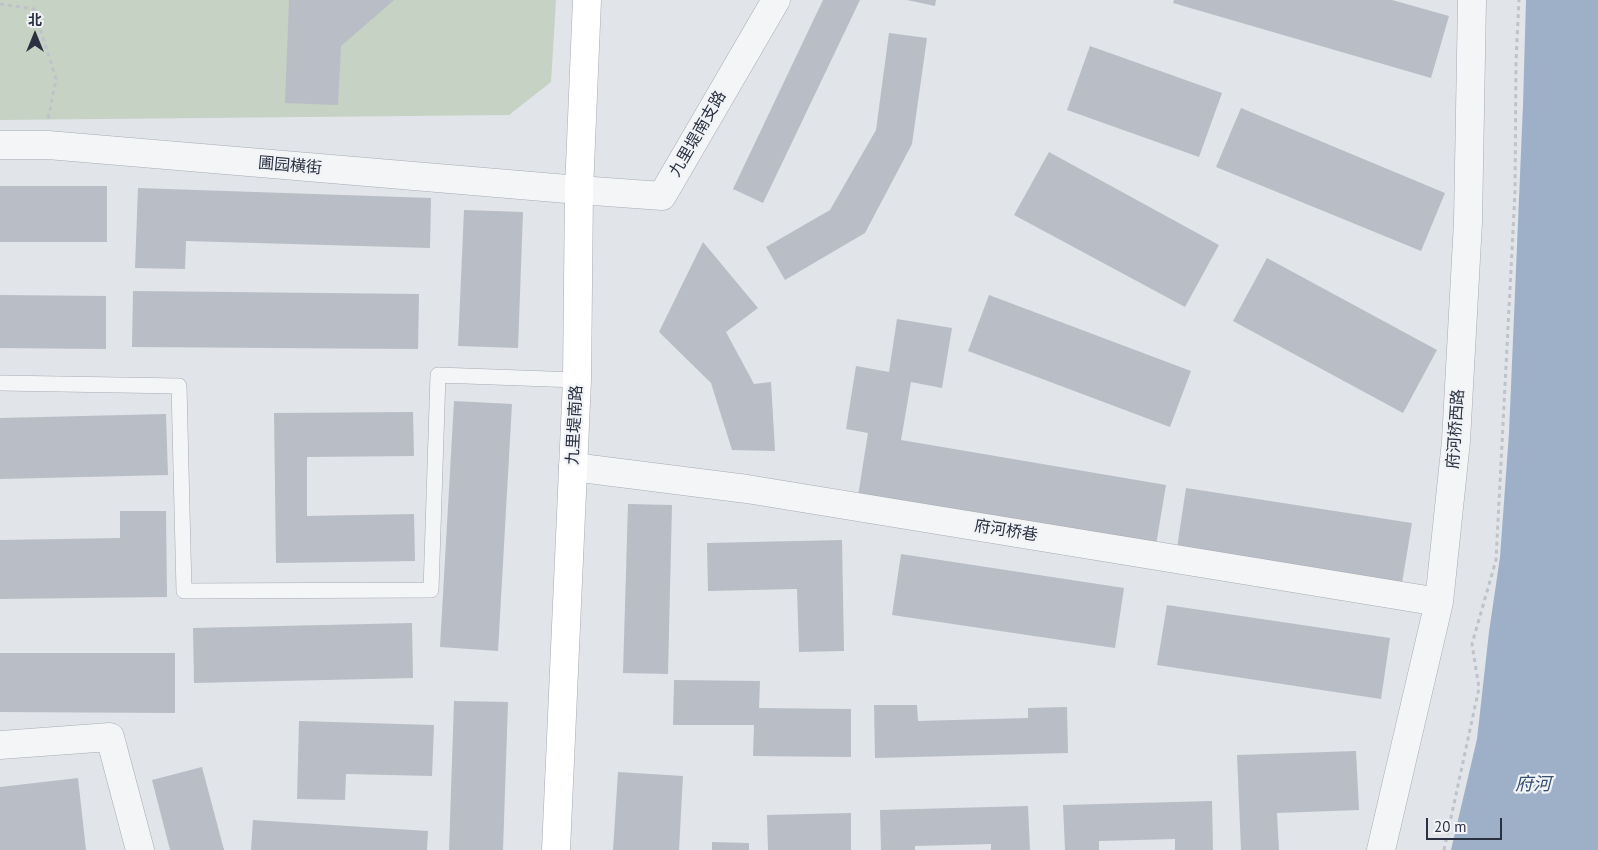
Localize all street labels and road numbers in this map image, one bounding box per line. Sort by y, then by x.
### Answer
street label: 九里堤南支路 [666,88,730,180]
street label: 圃园横街 [257,154,323,178]
street label: 九里堤南路 [563,385,587,465]
street label: 府河桥西路 [1444,388,1468,470]
street label: 府河桥巷 [973,517,1039,545]

